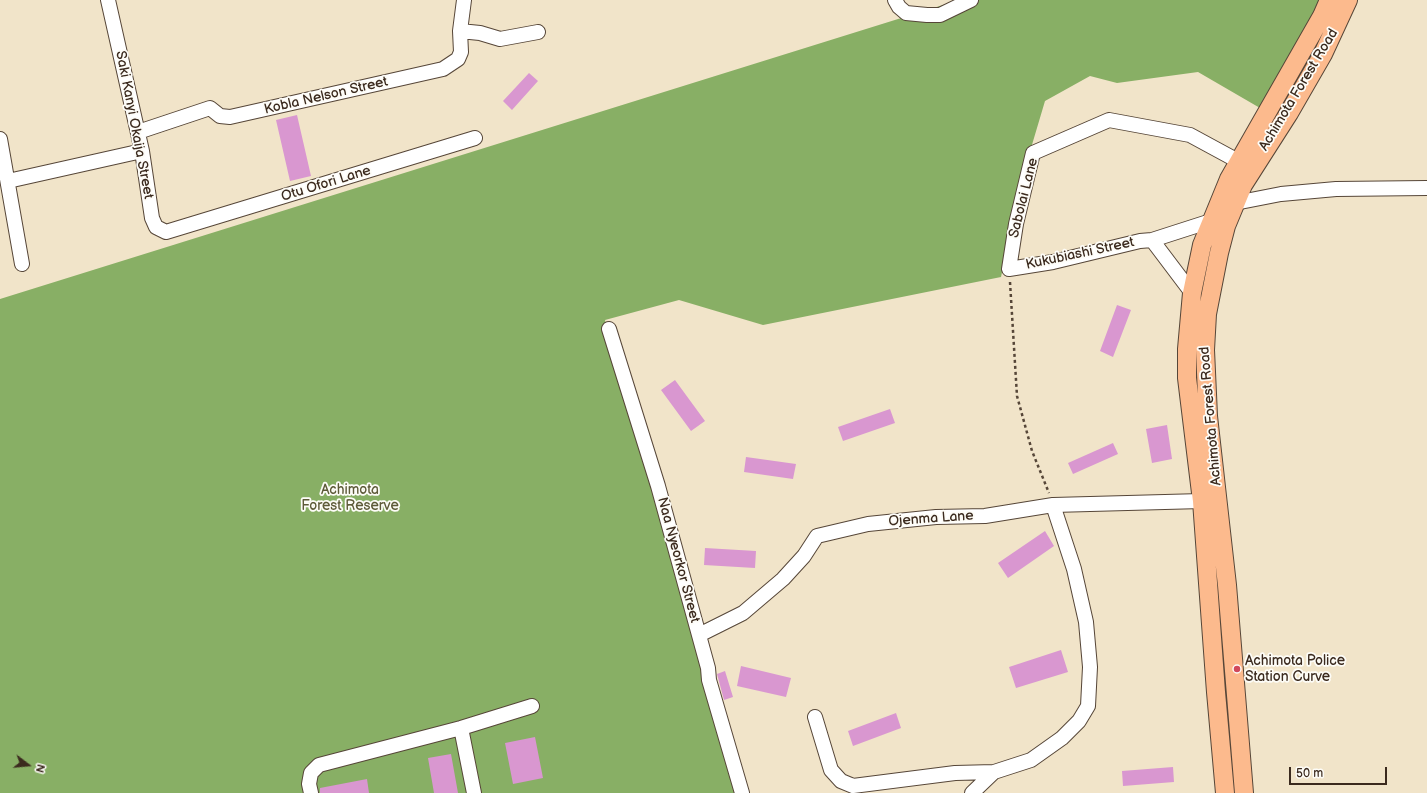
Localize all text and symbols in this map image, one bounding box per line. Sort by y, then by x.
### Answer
street label: Achimota Forest Road [1256,26,1342,154]
street label: Saki Kanyi Okaija Street [111,50,157,200]
street label: Kobla Nelson Street [263,74,389,118]
street label: Sabolai Lane [1006,156,1042,240]
street label: Otu Ofori Lane [279,162,373,206]
street label: Kukubiashi Street [1024,234,1136,274]
street label: Achimota Forest Road [1197,346,1225,486]
park label: Achimota Forest Reserve [301,482,399,514]
street label: Naa Nyeorkor Street [653,495,703,625]
street label: Ojenma Lane [888,508,974,530]
place label: Achimota Police Station Curve [1245,653,1345,686]
marker: Achimota Police Station Curve [1232,664,1242,674]
north arrow [8,745,48,785]
scale bar [1291,759,1389,785]
text: N [33,763,47,774]
text: 50 m [1296,766,1323,781]

